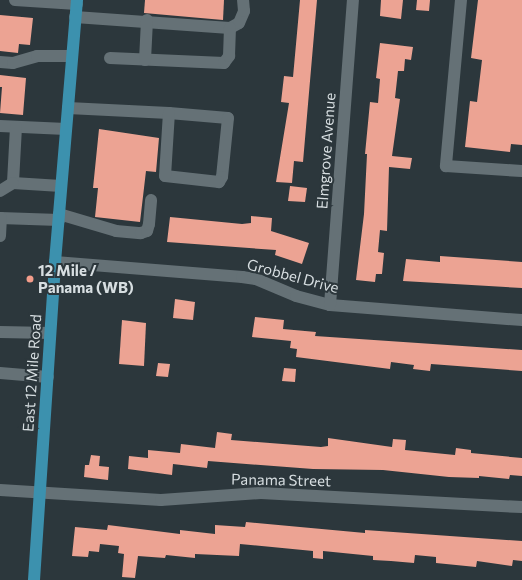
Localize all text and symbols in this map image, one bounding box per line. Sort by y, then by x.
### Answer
street label: Elmgrove Avenue [313,92,339,210]
street label: Grobbel Drive [245,255,341,297]
place label: 12 Mile / Panama (WB) [38,261,134,296]
marker: 12 Mile / Panama (WB) [25,274,35,284]
street label: East 12 Mile Road [19,314,45,432]
street label: Panama Street [231,470,331,490]

